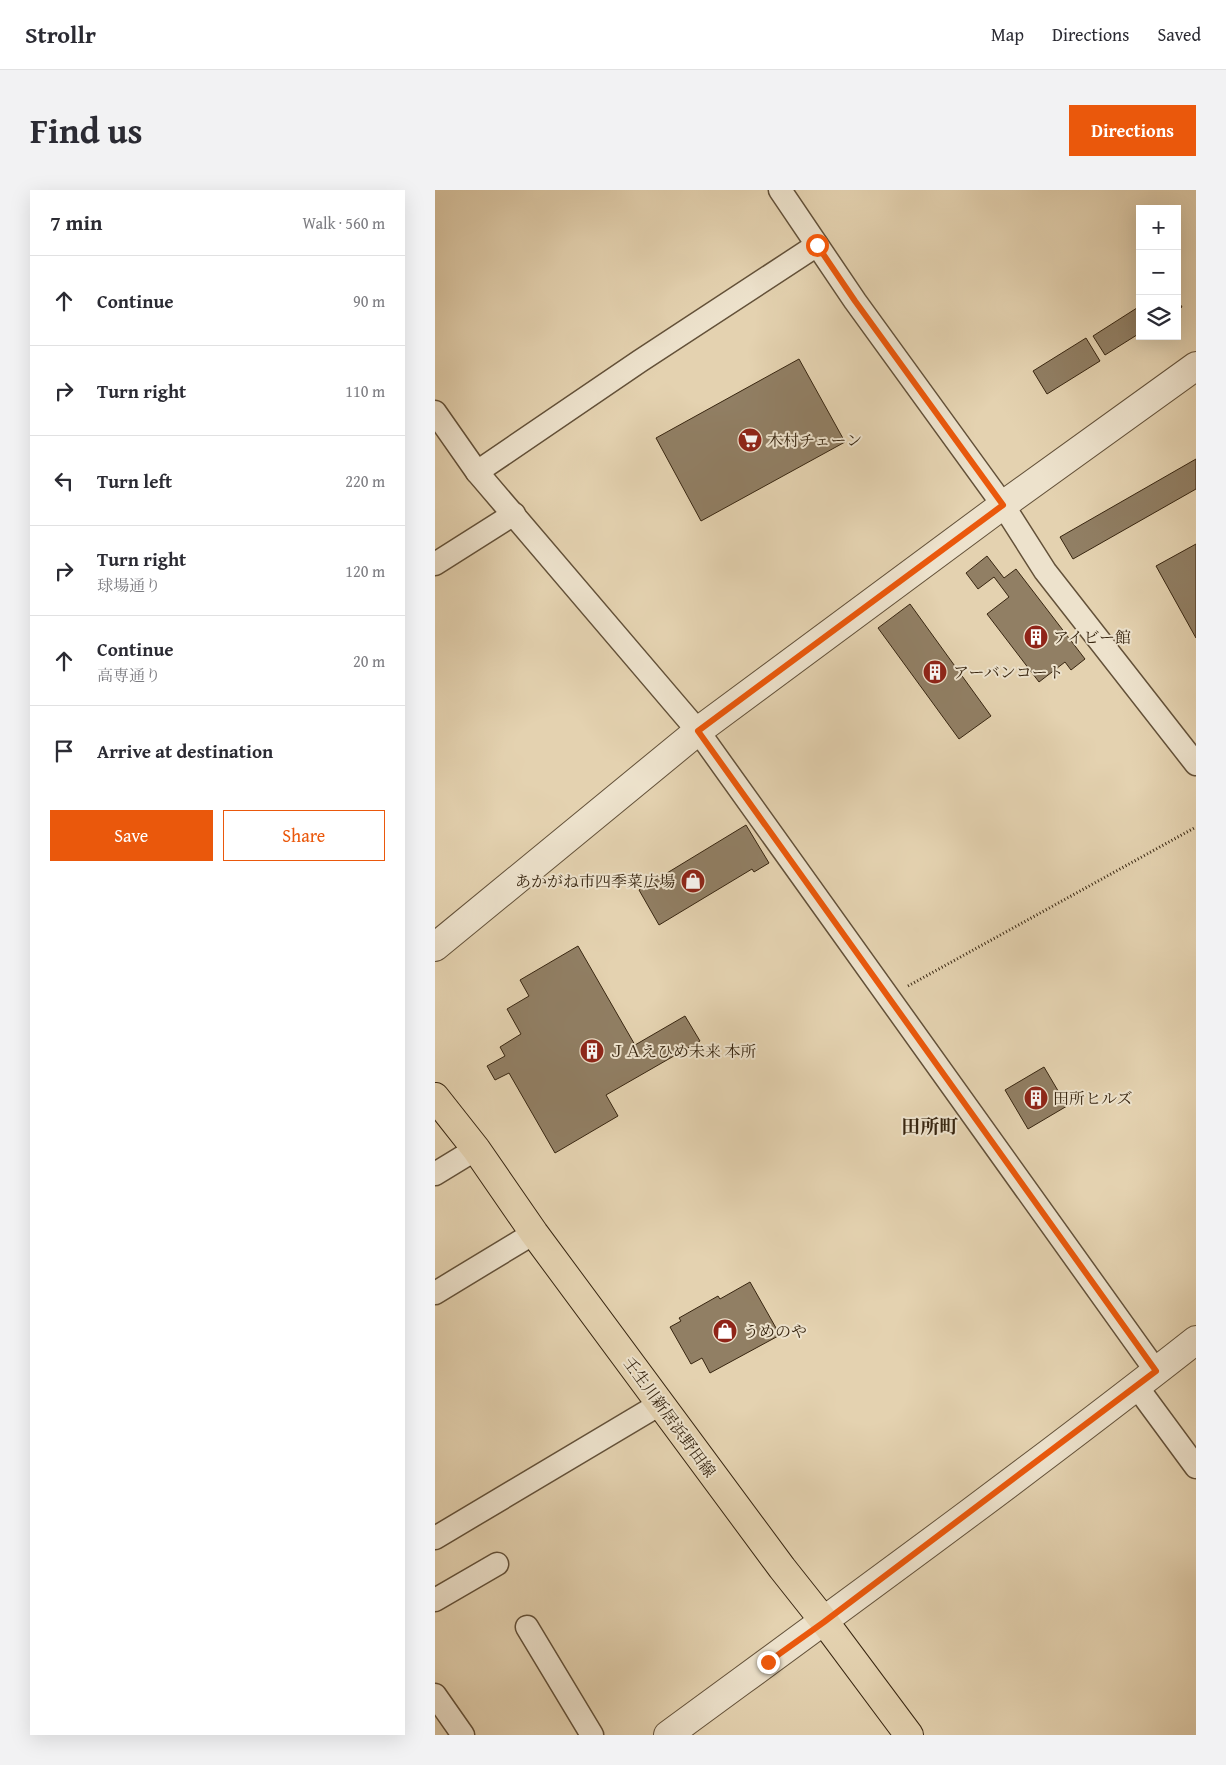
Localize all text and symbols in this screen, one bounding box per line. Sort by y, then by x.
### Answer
text: Strollr [25,17,96,52]
text: Map [991,21,1024,48]
text: Directions [1052,21,1129,48]
text: Saved [1157,21,1201,48]
text: Find us [30,105,143,156]
button: Directions [1069,105,1196,156]
map controls [1136,205,1181,340]
button: + [1136,205,1181,250]
text: 7 min [50,207,102,238]
text: Walk · 560 m [302,211,385,235]
route start [806,234,829,257]
button: − [1136,250,1181,295]
icon: ahead [50,287,78,315]
text: Continue [97,287,174,315]
text: 90 m [353,289,385,313]
button: layers [1136,295,1181,340]
icon: right [50,377,78,405]
text: Turn right [97,377,186,405]
text: 110 m [345,379,385,403]
supermarket icon: 木村チェーン [737,427,763,453]
place label: 木村チェーン [767,428,862,452]
icon: left [50,467,78,495]
text: Turn left [97,467,172,495]
text: 220 m [345,469,385,493]
text: Turn right [97,545,186,573]
icon: right [50,557,78,585]
text: 120 m [345,559,385,583]
text: 球場通り [97,573,161,597]
building icon: アイビー館 [1023,624,1049,650]
place label: アイビー館 [1053,625,1131,649]
text: Continue [97,635,174,663]
icon: ahead [50,647,78,675]
text: 20 m [353,649,385,673]
building icon: アーバンコート [922,659,948,685]
place label: アーバンコート [953,660,1064,684]
text: 高専通り [97,663,161,687]
icon: arrive [50,737,78,765]
text: Arrive at destination [97,737,273,765]
button: Save [50,810,213,861]
button: Share [223,810,385,861]
shop icon: あかがね市四季菜広場 [680,868,706,894]
place label: あかがね市四季菜広場 [515,869,675,893]
building icon: ＪＡえひめ未来 本所 [579,1038,605,1064]
place label: ＪＡえひめ未来 本所 [609,1039,757,1063]
building icon: 田所ヒルズ [1023,1085,1049,1111]
place label: 田所ヒルズ [1053,1086,1133,1110]
district label: 田所町 [901,1112,959,1140]
shop icon: うめのや [712,1318,738,1344]
place label: うめのや [743,1319,807,1343]
street label: 壬生川新居浜野田線 [618,1352,722,1482]
route end [757,1651,780,1674]

